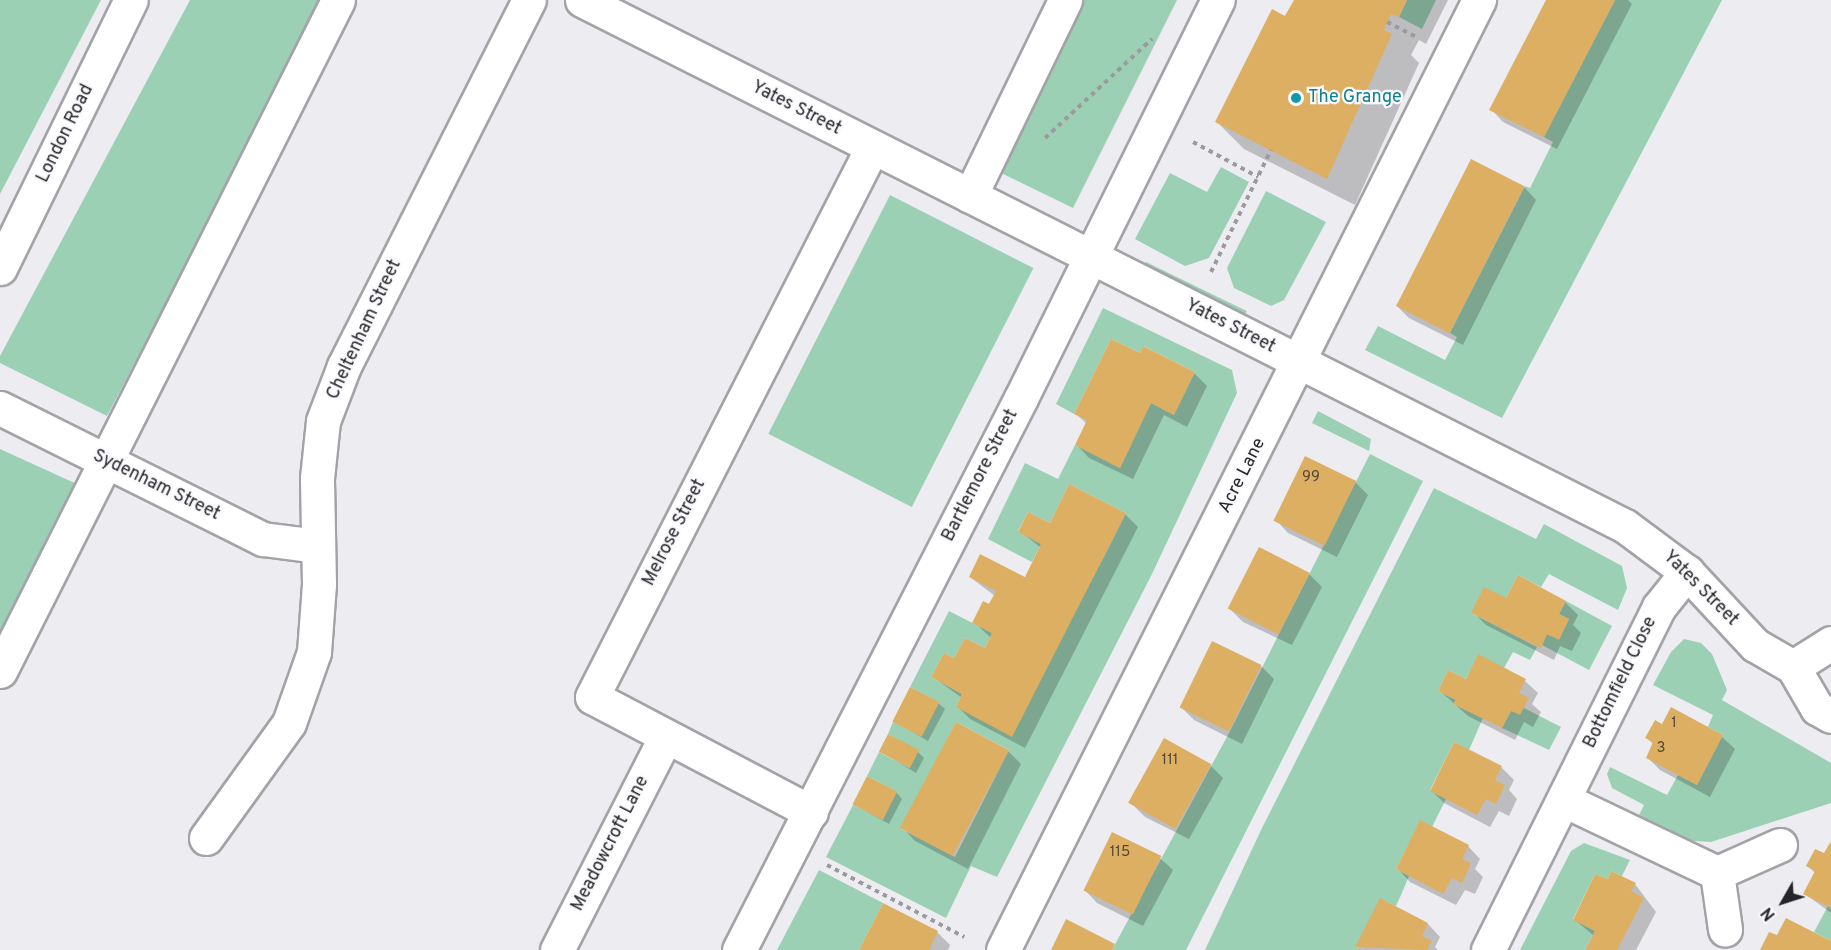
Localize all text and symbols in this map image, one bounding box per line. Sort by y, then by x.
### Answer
street label: Yates Street [748,77,844,141]
street label: London Road [33,81,99,187]
place label: The Grange [1308,87,1402,109]
marker: The Grange [1289,91,1303,105]
street label: Cheltenham Street [323,257,407,403]
street label: Yates Street [1182,295,1278,359]
street label: Bartlemore Street [938,406,1024,546]
street label: Acre Lane [1215,435,1271,517]
street label: Sydenham Street [89,446,223,526]
house number: 99 [1302,469,1320,487]
street label: Melrose Street [639,476,711,590]
street label: Yates Street [1658,547,1742,631]
street label: Bottomfield Close [1580,614,1662,752]
house number: 1 [1671,715,1677,733]
house number: 3 [1656,740,1666,758]
house number: 111 [1162,752,1178,770]
street label: Meadowcroft Lane [568,773,654,915]
house number: 115 [1110,844,1130,862]
north arrow [1753,872,1813,932]
text: N [1758,903,1780,924]

